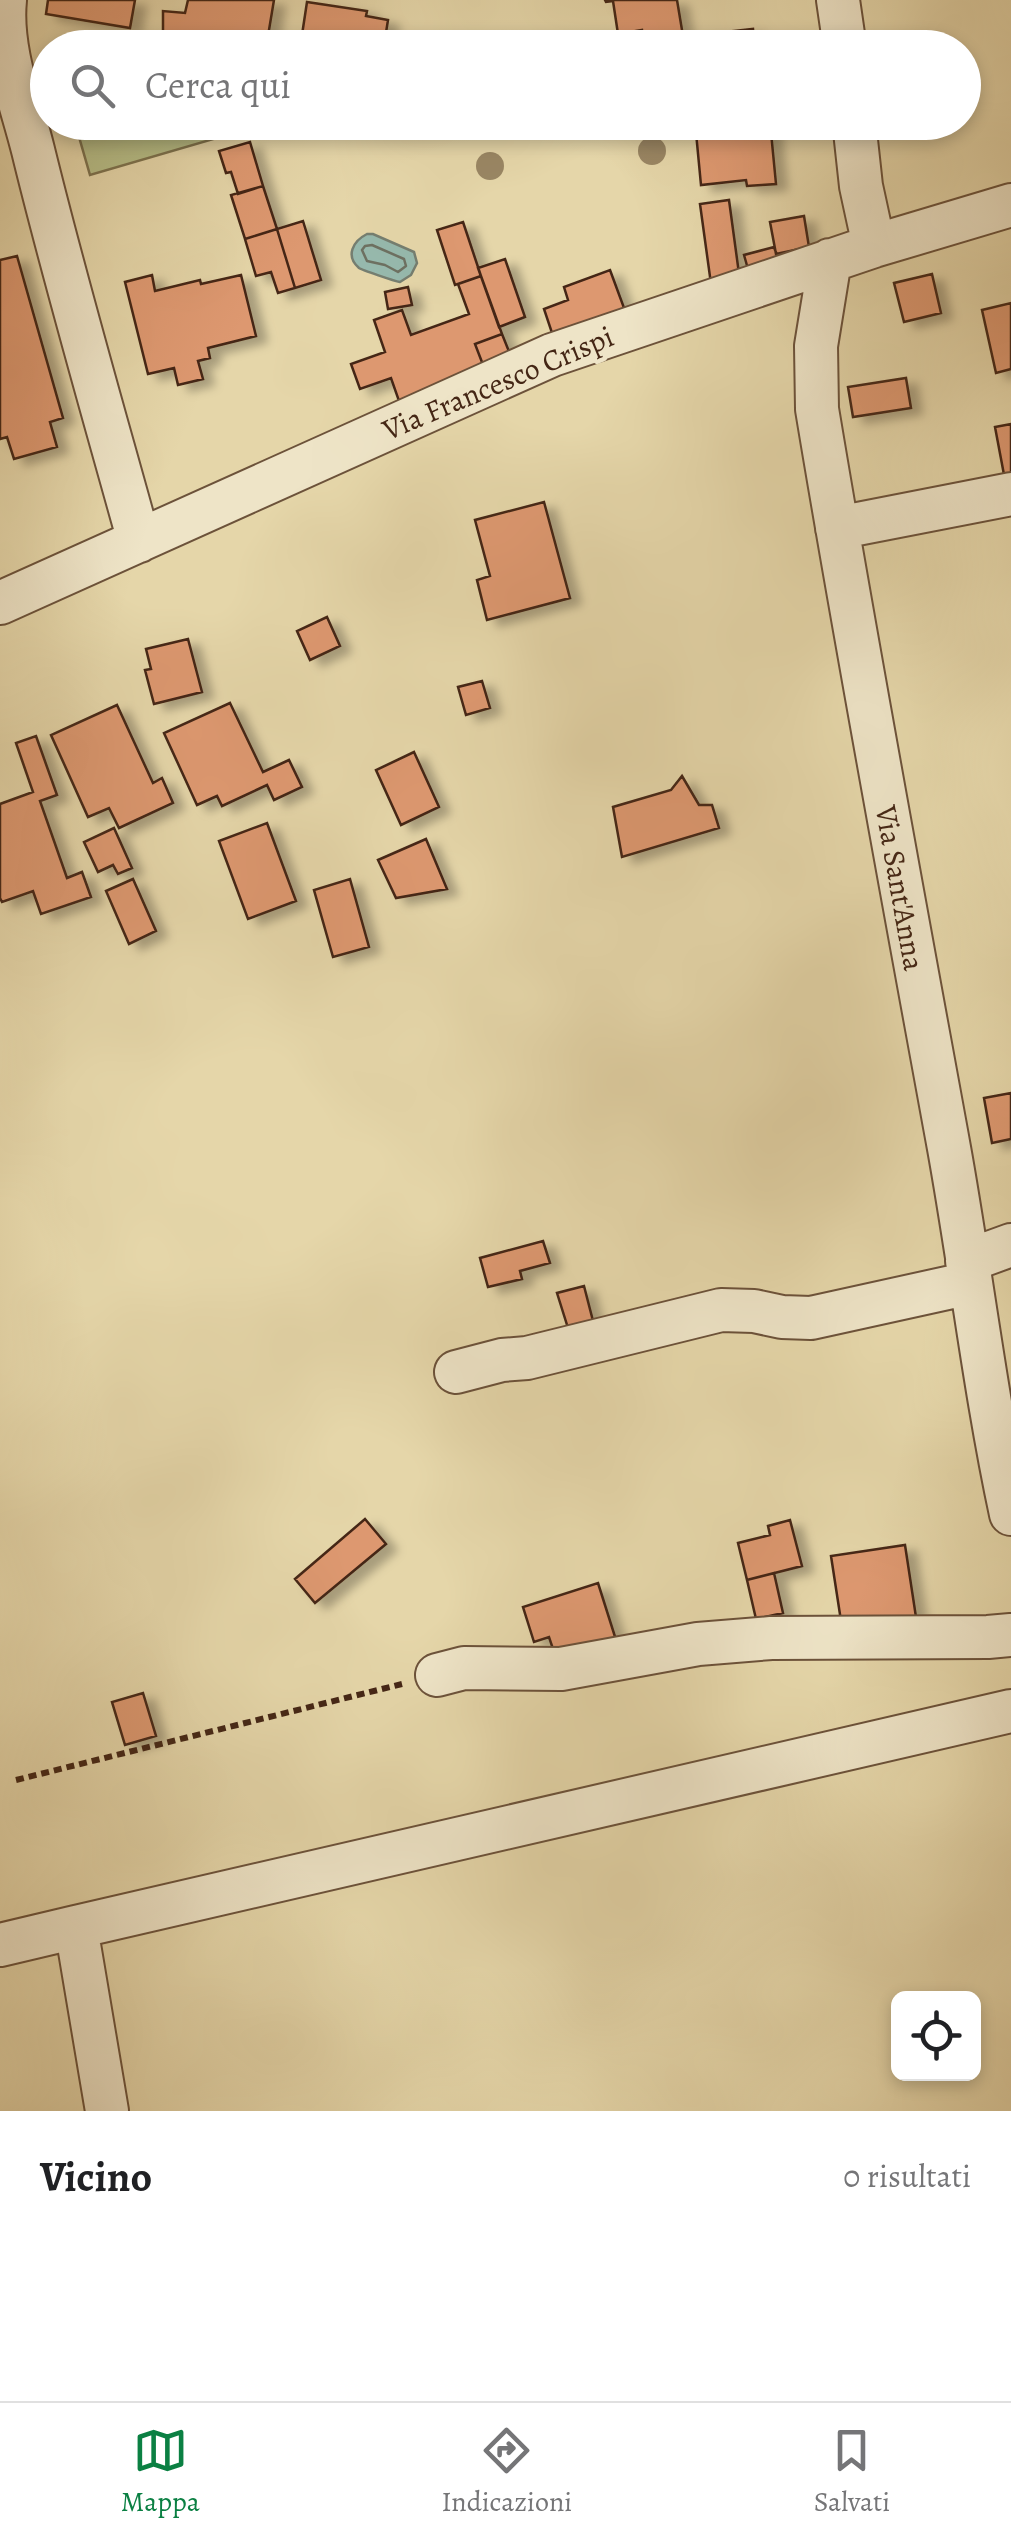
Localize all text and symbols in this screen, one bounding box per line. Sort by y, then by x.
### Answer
search box [30,30,981,140]
icon: search [65,58,120,113]
text: Cerca qui [145,59,291,111]
street label: Via Francesco Crispi [375,316,620,450]
street label: Via Sant'Anna [866,801,934,974]
map controls [891,1991,981,2081]
button: locate [891,1991,981,2081]
text: Vicino [40,2148,152,2205]
text: 0 risultati [843,2154,971,2198]
tab: Mappa [121,2423,200,2521]
tab: Indicazioni [442,2423,572,2521]
tab: Salvati [814,2423,890,2521]

